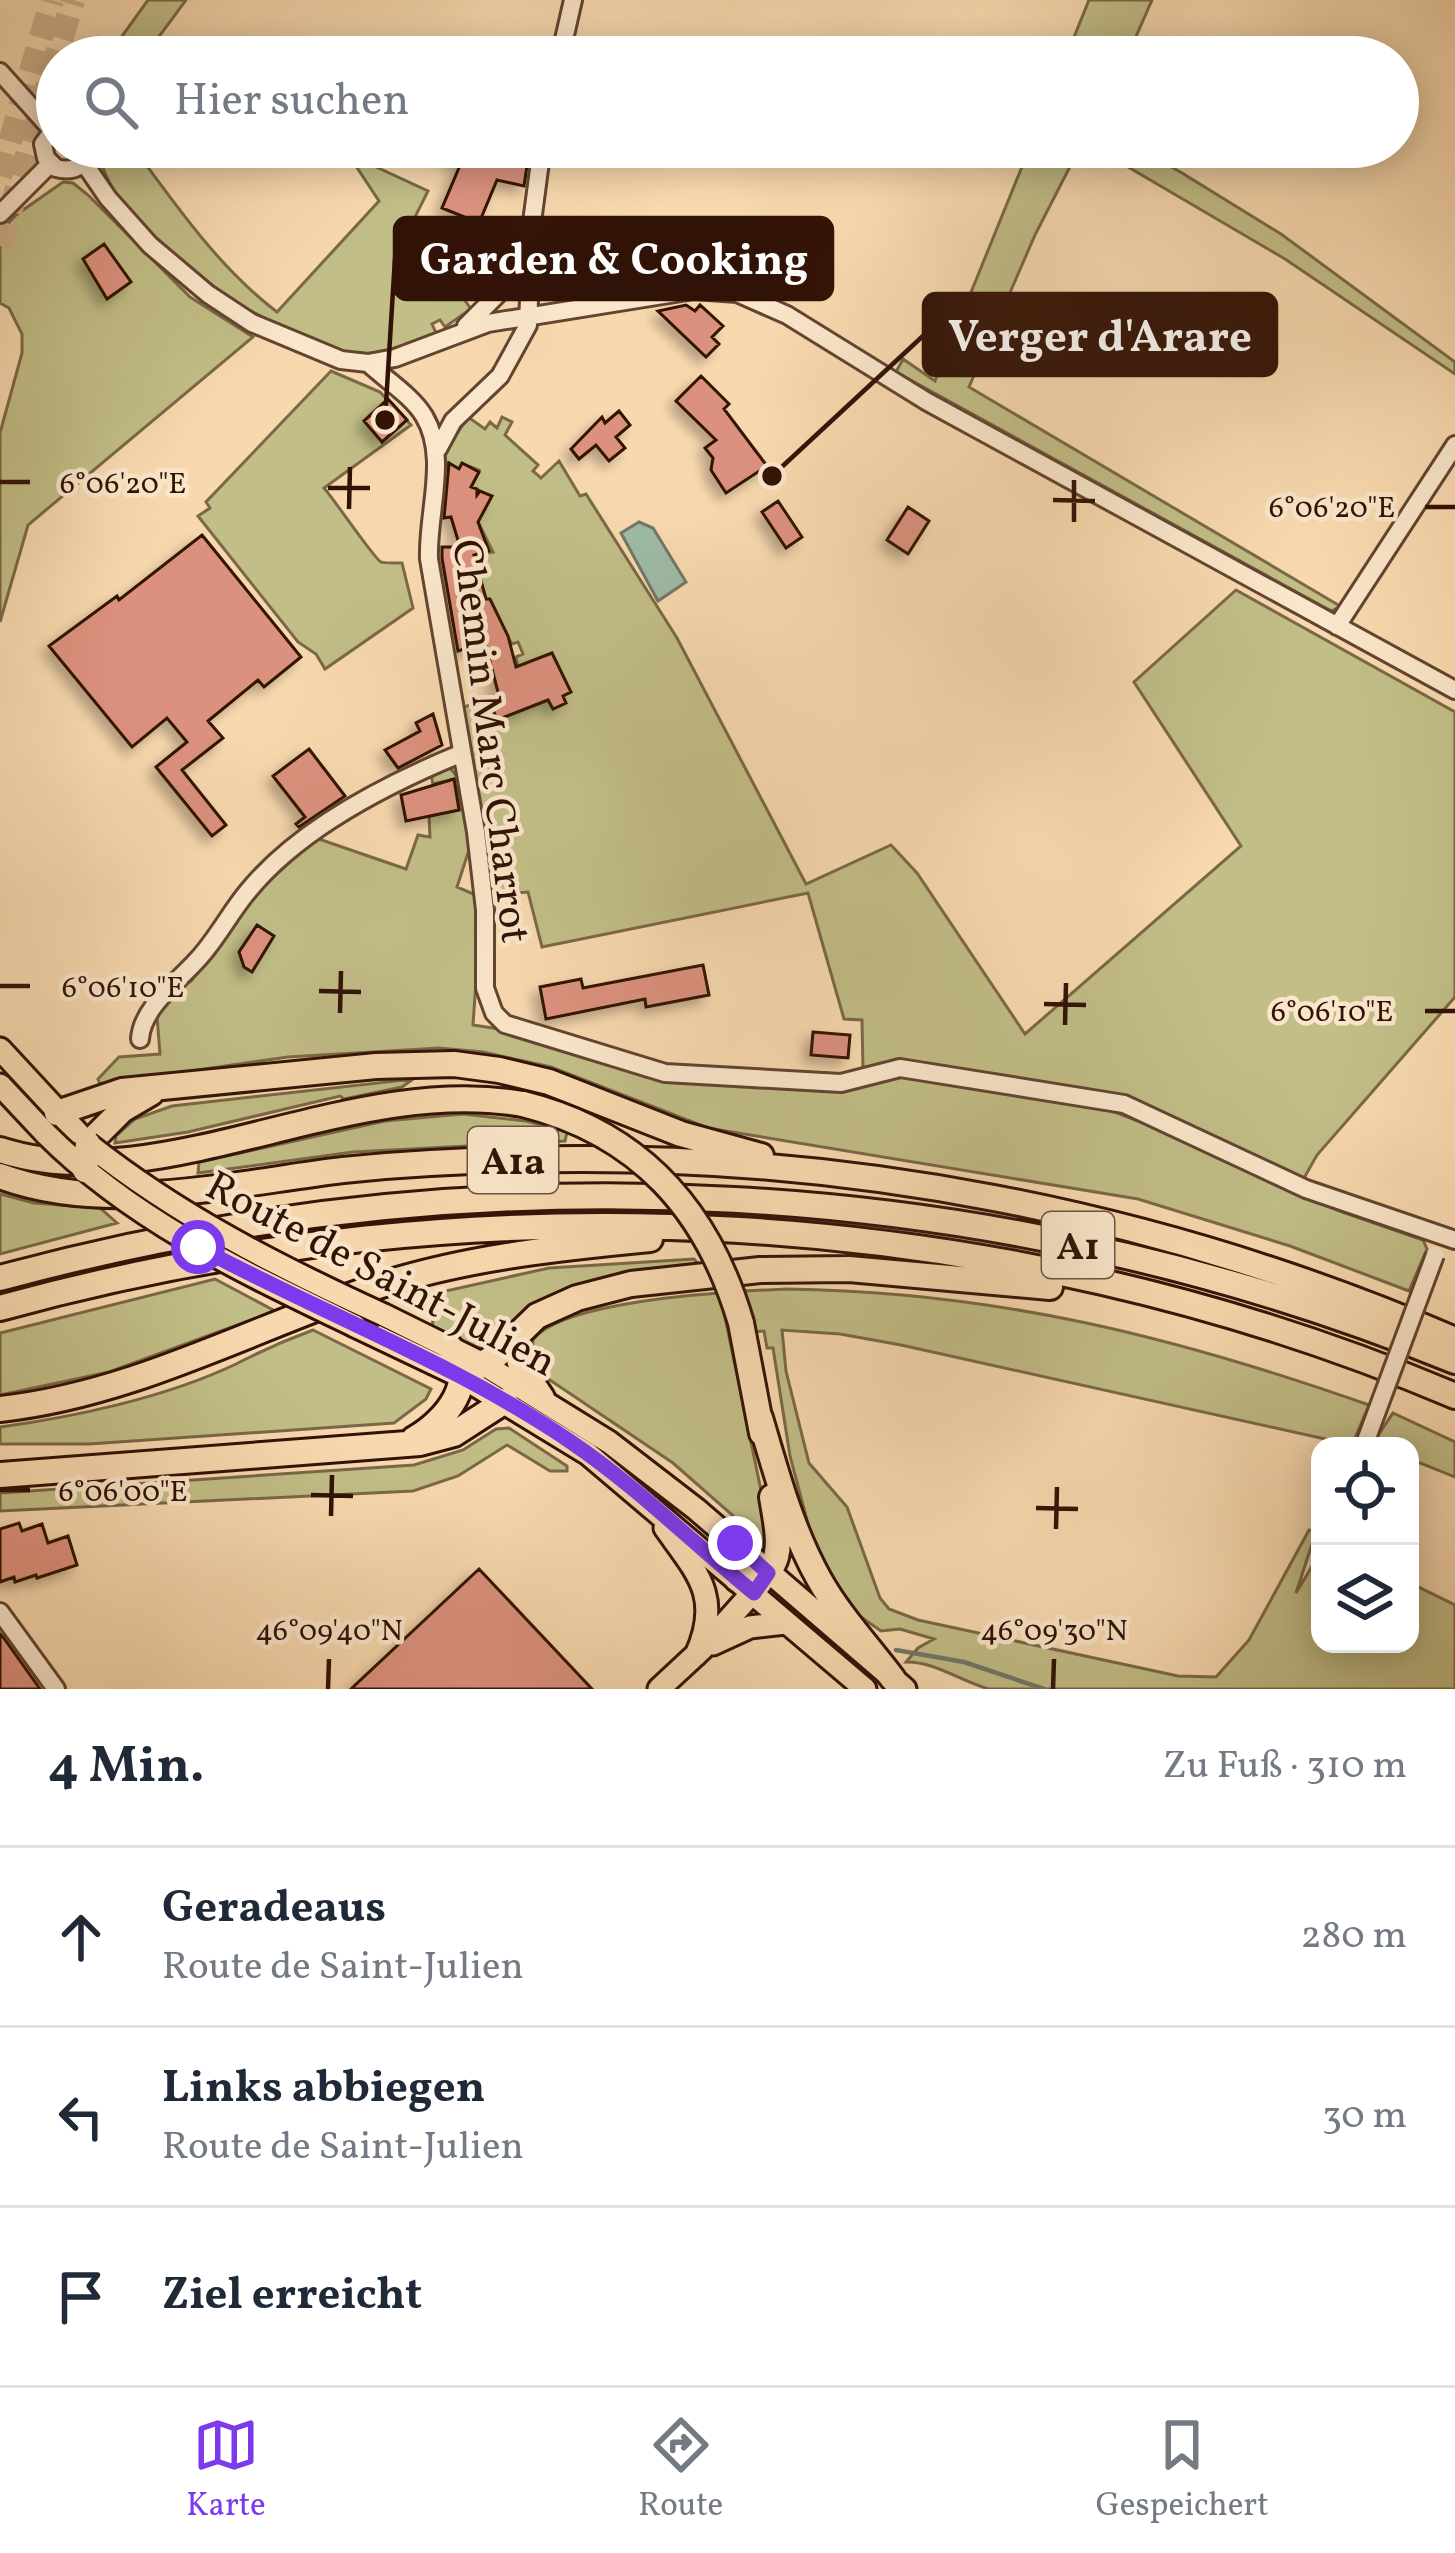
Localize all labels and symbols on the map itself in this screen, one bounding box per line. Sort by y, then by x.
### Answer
callout: Garden & Cooking [395,218,832,299]
text: Garden & Cooking [420,231,808,294]
callout: Verger d'Arare [924,294,1276,375]
text: Verger d'Arare [948,308,1252,371]
text: 6°06'20"E [60,464,186,506]
text: 6°06'20"E [1269,488,1395,530]
street label: Chemin Marc Charrot [435,536,543,947]
text: 6°06'10"E [62,968,184,1010]
text: 6°06'10"E [1271,992,1393,1034]
road number: A1a [468,1127,558,1193]
street label: Route de Saint-Julien [194,1158,566,1393]
road number: A1 [1042,1212,1114,1278]
route start [171,1220,225,1274]
text: 6°06'00"E [58,1472,188,1514]
route end [708,1516,762,1570]
text: 46°09'40"N [255,1611,403,1653]
text: 46°09'30"N [980,1611,1128,1653]

